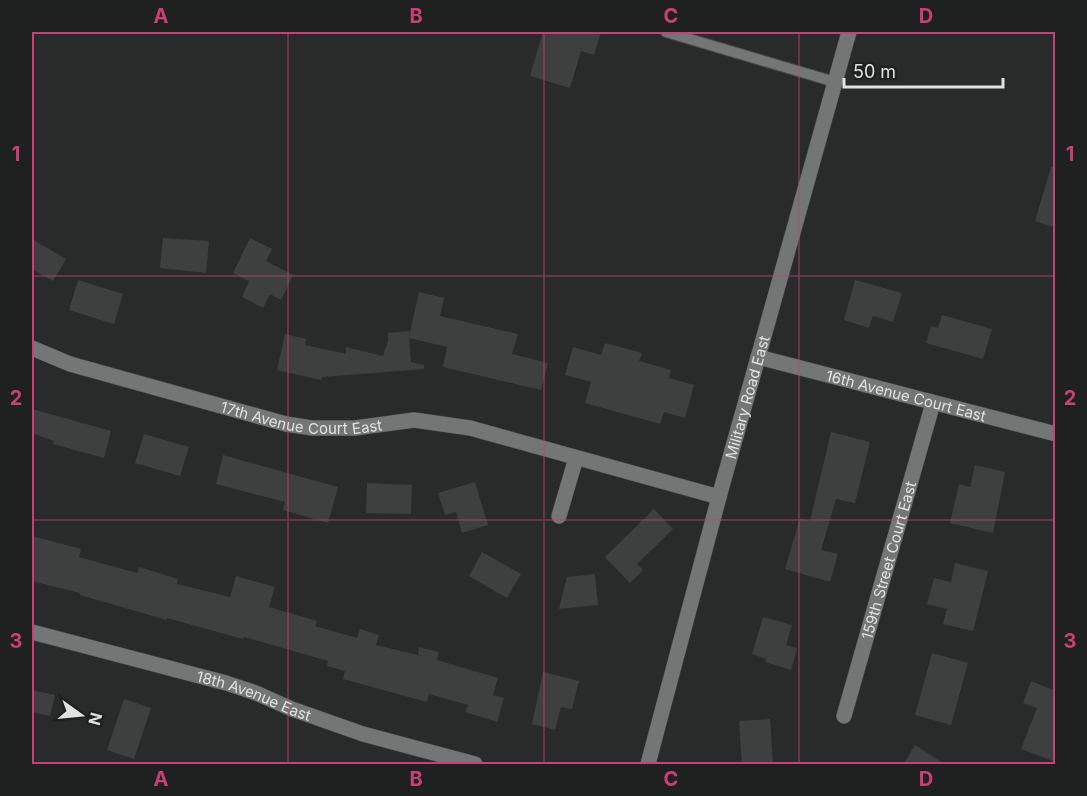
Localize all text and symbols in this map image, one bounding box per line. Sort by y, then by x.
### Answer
text: A [154,4,169,28]
text: B [409,4,423,28]
text: C [664,4,678,28]
text: D [919,4,933,28]
scale bar [844,51,1003,89]
text: 50 m [853,61,896,82]
text: 1 [12,142,20,166]
text: 1 [1066,142,1074,166]
street label: Military Road East [721,333,773,461]
street label: 16th Avenue Court East [824,365,988,425]
text: 2 [10,386,22,410]
text: 2 [1064,386,1076,410]
street label: 17th Avenue Court East [219,397,383,438]
street label: 159th Street Court East [857,479,920,641]
text: 3 [10,629,22,653]
text: 3 [1064,629,1076,653]
street label: 18th Avenue East [195,666,314,725]
north arrow [51,685,111,745]
text: N [84,710,107,727]
text: A [154,767,169,791]
text: B [409,767,423,791]
text: C [664,767,678,791]
text: D [919,767,933,791]

